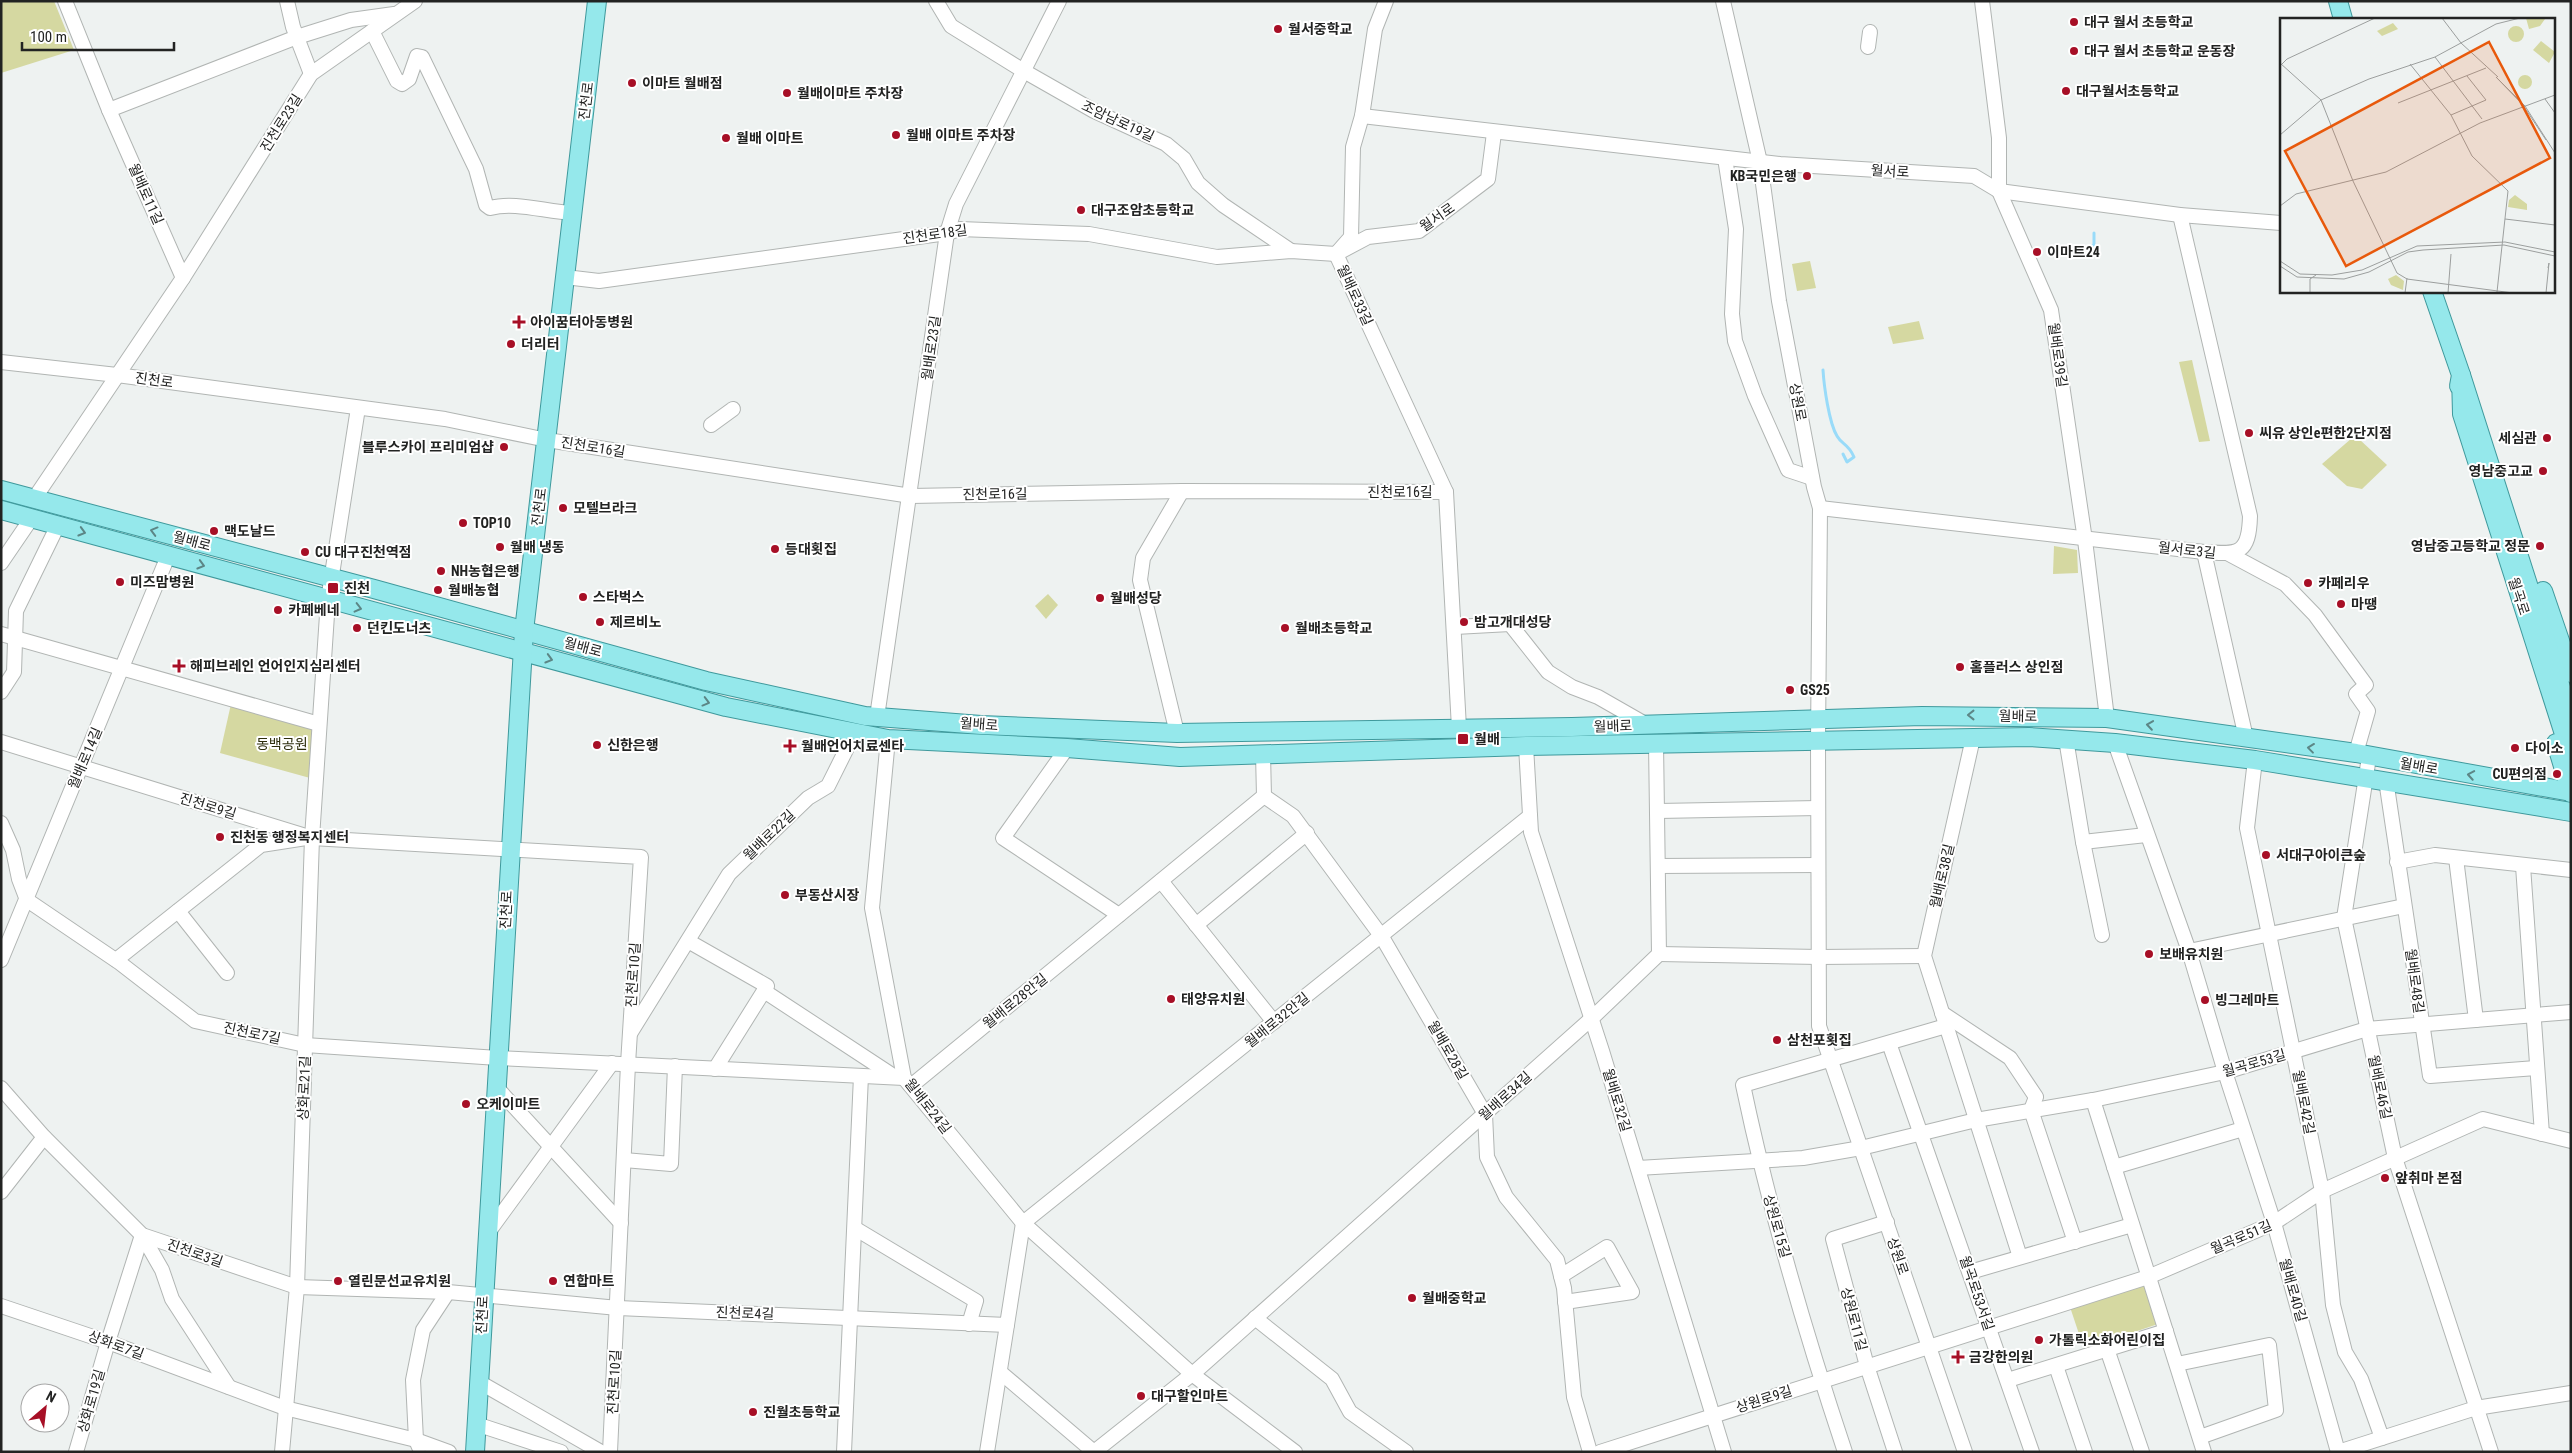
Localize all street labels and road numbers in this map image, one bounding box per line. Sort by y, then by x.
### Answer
street label: 진천로 [576,81,596,121]
street label: 진천로23길 [257,91,305,155]
street label: 조암남로19길 [1079,97,1157,145]
street label: 월배로11길 [125,161,167,227]
street label: 월서로 [1870,162,1910,180]
street label: 월서로 [1417,199,1458,235]
street label: 진천로18길 [902,222,968,246]
street label: 월배로33길 [1334,262,1376,328]
street label: 월배로23길 [919,315,943,381]
street label: 월배로39길 [2046,322,2070,388]
street label: 진천로 [134,369,174,391]
street label: 상원로 [1786,382,1810,423]
street label: 진천로16길 [559,434,627,460]
street label: 진천로16길 [1367,484,1433,500]
street label: 진천로16길 [962,485,1028,503]
street label: 진천로 [529,487,549,527]
street label: 월배로 [171,528,213,554]
street label: 월서로3길 [2157,539,2217,561]
street label: 월곡로 [2505,575,2533,617]
street label: 월배로 [562,634,604,660]
street label: 월배로 [1999,708,2038,724]
street label: 월배로 [959,715,999,733]
street label: 월배로 [1593,717,1633,735]
street label: 월배로14길 [65,725,105,791]
street label: 월배로 [2399,755,2440,777]
street label: 진천로9길 [178,790,238,822]
street label: 월배로22길 [740,807,798,863]
street label: 월배로38길 [1927,842,1957,910]
street label: 진천로 [497,890,515,930]
street label: 진천로10길 [623,942,643,1008]
street label: 월배로48길 [2403,948,2427,1014]
street label: 월배로28안길 [980,970,1050,1032]
street label: 월배로32안길 [1242,989,1312,1051]
street label: 월배로28길 [1425,1018,1471,1082]
street label: 진천로7길 [222,1019,282,1047]
street label: 월곡로53길 [2220,1046,2288,1080]
street label: 월배로46길 [2365,1053,2395,1121]
street label: 상화로21길 [295,1055,313,1121]
street label: 월배로32길 [1600,1066,1634,1134]
street label: 월배로34길 [1475,1068,1535,1124]
street label: 월배로42길 [2290,1068,2318,1136]
street label: 월배로24길 [902,1075,954,1137]
street label: 상원로15길 [1760,1192,1794,1260]
street label: 월곡로51길 [2208,1217,2274,1257]
street label: 상원로 [1884,1235,1912,1277]
street label: 진천로3길 [165,1236,225,1270]
street label: 월곡로53서길 [1957,1253,1997,1333]
street label: 월배로40길 [2276,1256,2310,1324]
street label: 상원로11길 [1838,1285,1870,1353]
street label: 진천로 [473,1295,491,1335]
street label: 진천로4길 [716,1304,774,1322]
street label: 상화로7길 [86,1327,146,1363]
street label: 진천로10길 [604,1349,624,1415]
street label: 상화로19길 [74,1367,108,1435]
street label: 상원로9길 [1734,1382,1794,1416]

